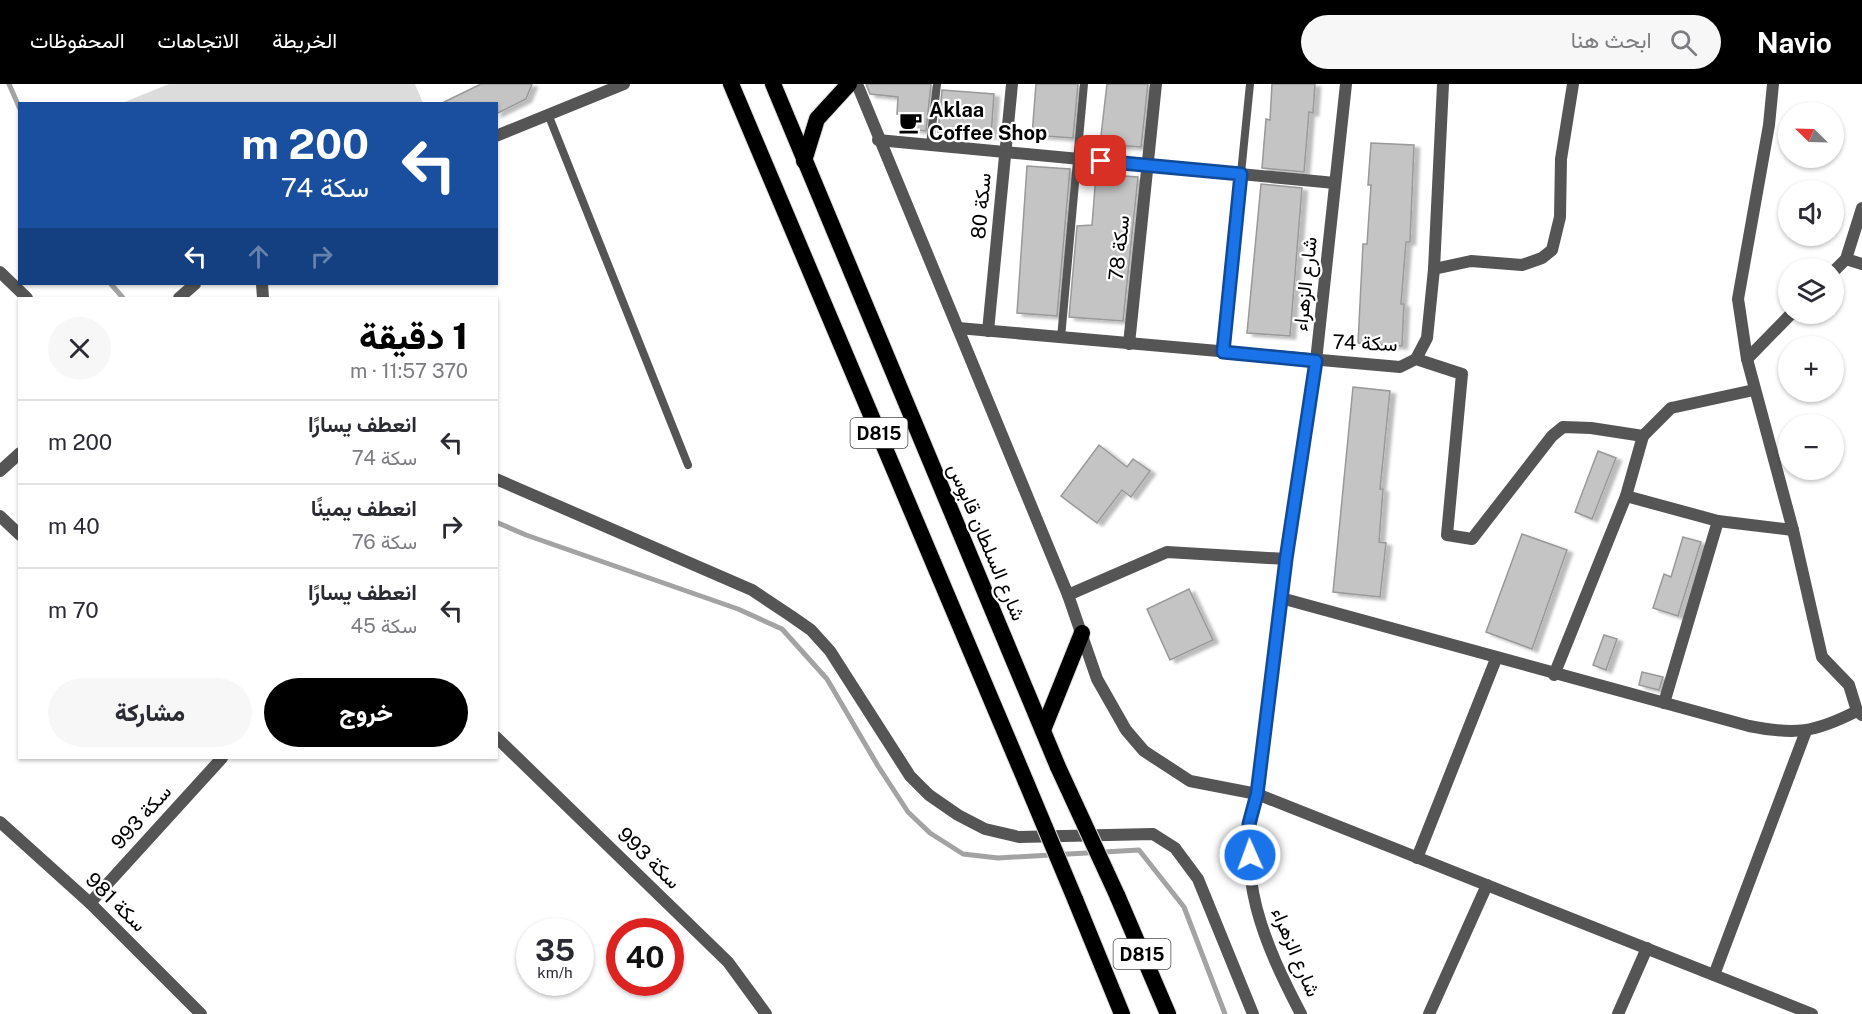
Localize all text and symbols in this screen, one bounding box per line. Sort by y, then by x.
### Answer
search box [1301,15,1721,69]
icon: search [1667,26,1700,59]
text: Navio [1757,26,1832,59]
text: ابحث هنا [1571,27,1652,53]
text: المحفوظات [30,28,125,53]
text: الاتجاهات [158,28,239,53]
text: الخريطة [272,28,337,53]
place label: Aklaa Coffee Shop [929,98,1047,145]
north arrow [1778,102,1844,168]
map controls [1778,102,1844,480]
cafe icon: Aklaa Coffee Shop [898,109,924,135]
text: 200 m [241,119,369,168]
icon: left [390,126,468,204]
pin [1075,135,1126,186]
icon: arrive [1084,144,1117,177]
text: سكة 74 [281,171,369,203]
street label: سكة 80 [966,172,996,240]
button: sound [1778,180,1844,246]
street label: سكة 78 [1104,214,1134,282]
street label: شارع الزهراء [1288,236,1324,333]
icon: left [179,240,212,273]
icon: ahead [242,240,275,273]
icon: right [305,240,338,273]
button: layers [1778,258,1844,324]
text: 1 دقيقة [359,315,468,357]
button: close [48,317,111,380]
street label: سكة 74 [1332,330,1398,356]
button: + [1778,336,1844,402]
text: 370 m · 11:57 [350,359,468,383]
text: انعطف يسارًا [308,411,417,437]
button: − [1778,414,1844,480]
road number: D815 [850,418,908,448]
icon: left [435,426,468,459]
text: 200 m [48,429,112,455]
text: سكة 74 [352,446,417,470]
street label: شارع السلطان قابوس [941,460,1031,625]
text: انعطف يمينًا [311,495,417,521]
icon: right [435,510,468,543]
text: 40 m [48,513,100,539]
text: سكة 76 [352,530,417,554]
text: انعطف يسارًا [308,579,417,605]
icon: left [435,594,468,627]
text: 70 m [48,597,99,623]
text: سكة 45 [351,614,417,638]
button: مشاركة [48,678,252,747]
button: خروج [264,678,468,747]
street label: سكة 993 [106,780,176,854]
street label: سكة 993 [612,822,686,894]
position arrow [1218,823,1282,887]
street label: سكة 981 [81,867,151,937]
street label: شارع الزهراء [1265,904,1326,1001]
speed limit sign: 40 [606,918,684,996]
text: 35 [535,932,575,968]
road number: D815 [1114,939,1170,969]
text: km/h [537,964,573,981]

